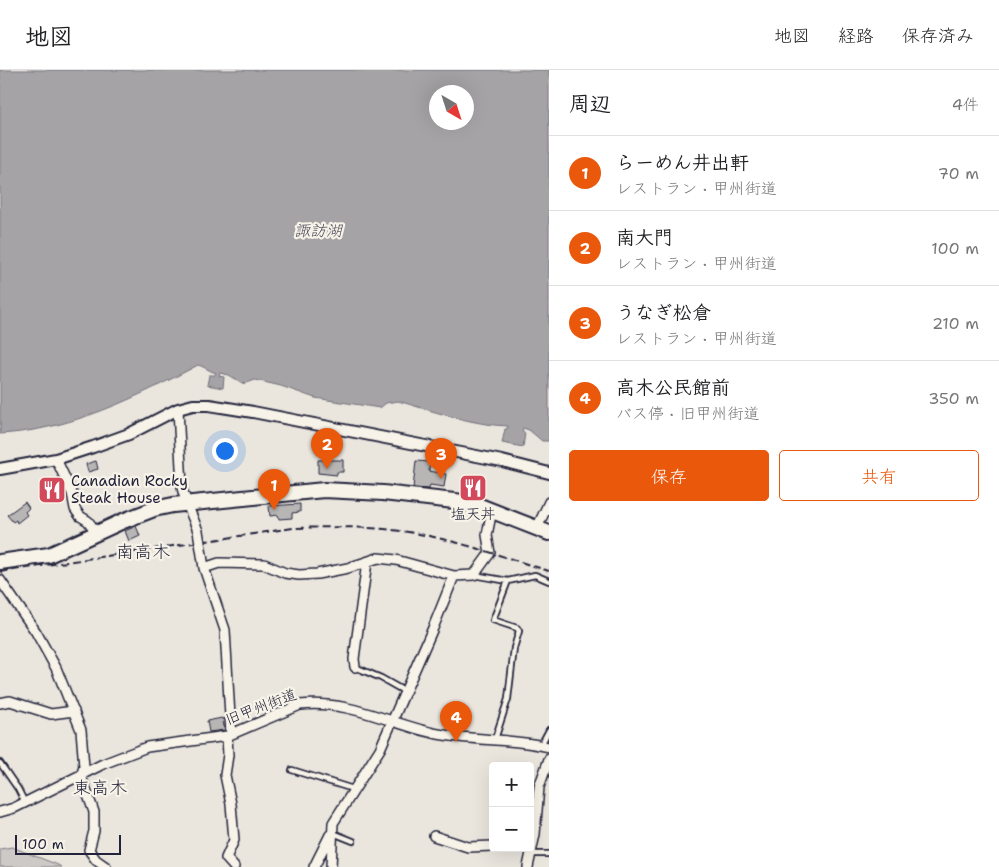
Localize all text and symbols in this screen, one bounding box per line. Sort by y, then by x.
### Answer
text: 地図 [25,21,73,53]
text: 地図 [774,24,810,48]
text: 経路 [838,24,874,48]
text: 保存済み [902,24,974,48]
north arrow [429,85,474,130]
text: 周辺 [569,90,611,118]
text: 4件 [952,94,979,115]
text: らーめん井出軒 [616,150,749,175]
text: 1 [581,163,589,184]
text: 70 m [938,163,979,184]
text: レストラン · 甲州街道 [616,178,777,199]
water label: 諏訪湖 [294,220,344,241]
text: 南大門 [616,225,673,250]
text: 2 [579,238,591,259]
text: 100 m [931,238,979,259]
text: レストラン · 甲州街道 [616,253,777,274]
text: うなぎ松倉 [616,300,711,325]
text: 3 [579,313,591,334]
text: 210 m [932,313,979,334]
text: レストラン · 甲州街道 [616,328,777,349]
text: 高木公民館前 [616,375,730,400]
text: 4 [579,388,591,409]
text: 350 m [928,388,979,409]
text: バス停 · 旧甲州街道 [616,403,759,424]
pin: 2 [311,428,343,469]
your location [212,438,238,464]
pin: 3 [425,438,457,479]
button: 保存 [569,450,769,501]
button: 共有 [779,450,979,501]
pin: 1 [258,469,290,510]
place label: Canadian Rocky Steak House [71,471,188,508]
restaurant icon: 塩天丼 [458,473,488,503]
restaurant icon: Canadian Rocky Steak House [37,475,67,505]
place label: 塩天丼 [450,504,496,524]
district label: 南高木 [116,540,170,564]
street label: 旧甲州街道 [222,684,300,730]
pin: 4 [440,701,472,742]
map controls [489,762,534,852]
button: + [489,762,534,807]
district label: 東高木 [73,776,127,800]
button: − [489,807,534,852]
scale bar [15,832,121,855]
text: 100 m [22,835,64,853]

